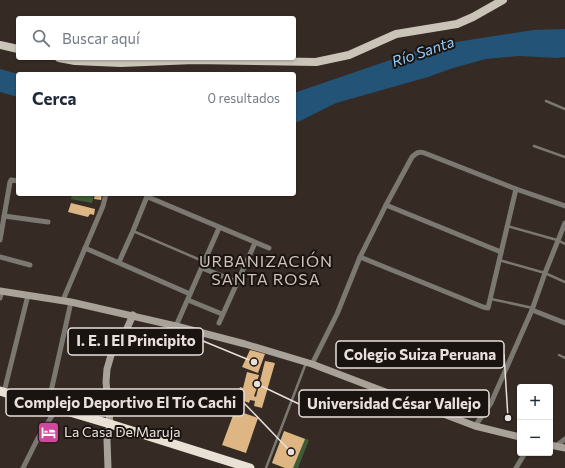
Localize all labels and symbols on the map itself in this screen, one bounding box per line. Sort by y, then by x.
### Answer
water label: Río Santa [389,32,456,70]
district label: URBANIZACIÓN SANTA ROSA [199,251,333,288]
callout: I. E. I El Principito [68,328,203,355]
text: I. E. I El Principito [76,331,196,349]
callout: Colegio Suiza Peruana [336,341,504,368]
text: Colegio Suiza Peruana [344,345,496,363]
callout: Complejo Deportivo El Tío Cachi [6,389,244,416]
callout: Universidad César Vallejo [299,390,489,417]
text: Complejo Deportivo El Tío Cachi [14,393,236,411]
text: Universidad César Vallejo [307,394,481,412]
hotel icon: La Casa De Maruja [35,419,61,445]
place label: La Casa De Maruja [64,423,181,440]

